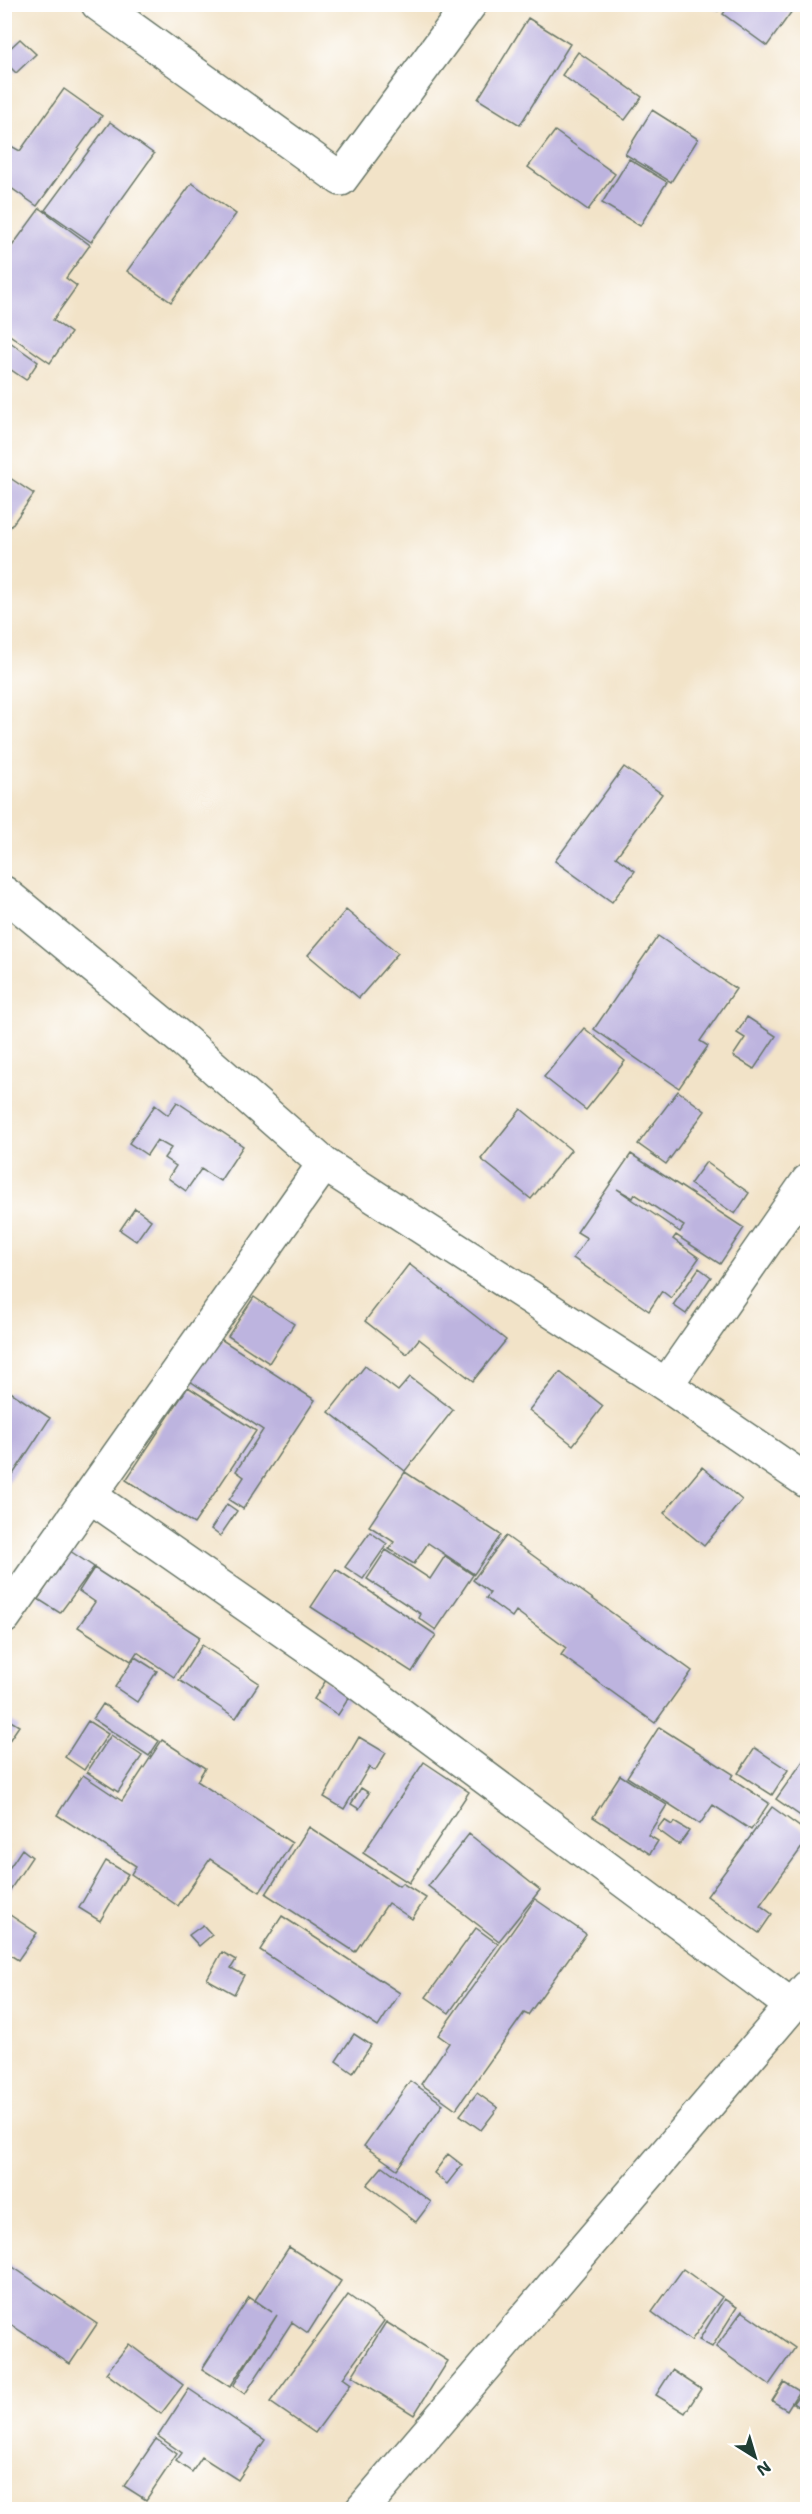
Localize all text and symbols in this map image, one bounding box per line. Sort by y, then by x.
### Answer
north arrow [725,2427,785,2487]
text: N [752,2456,775,2481]

